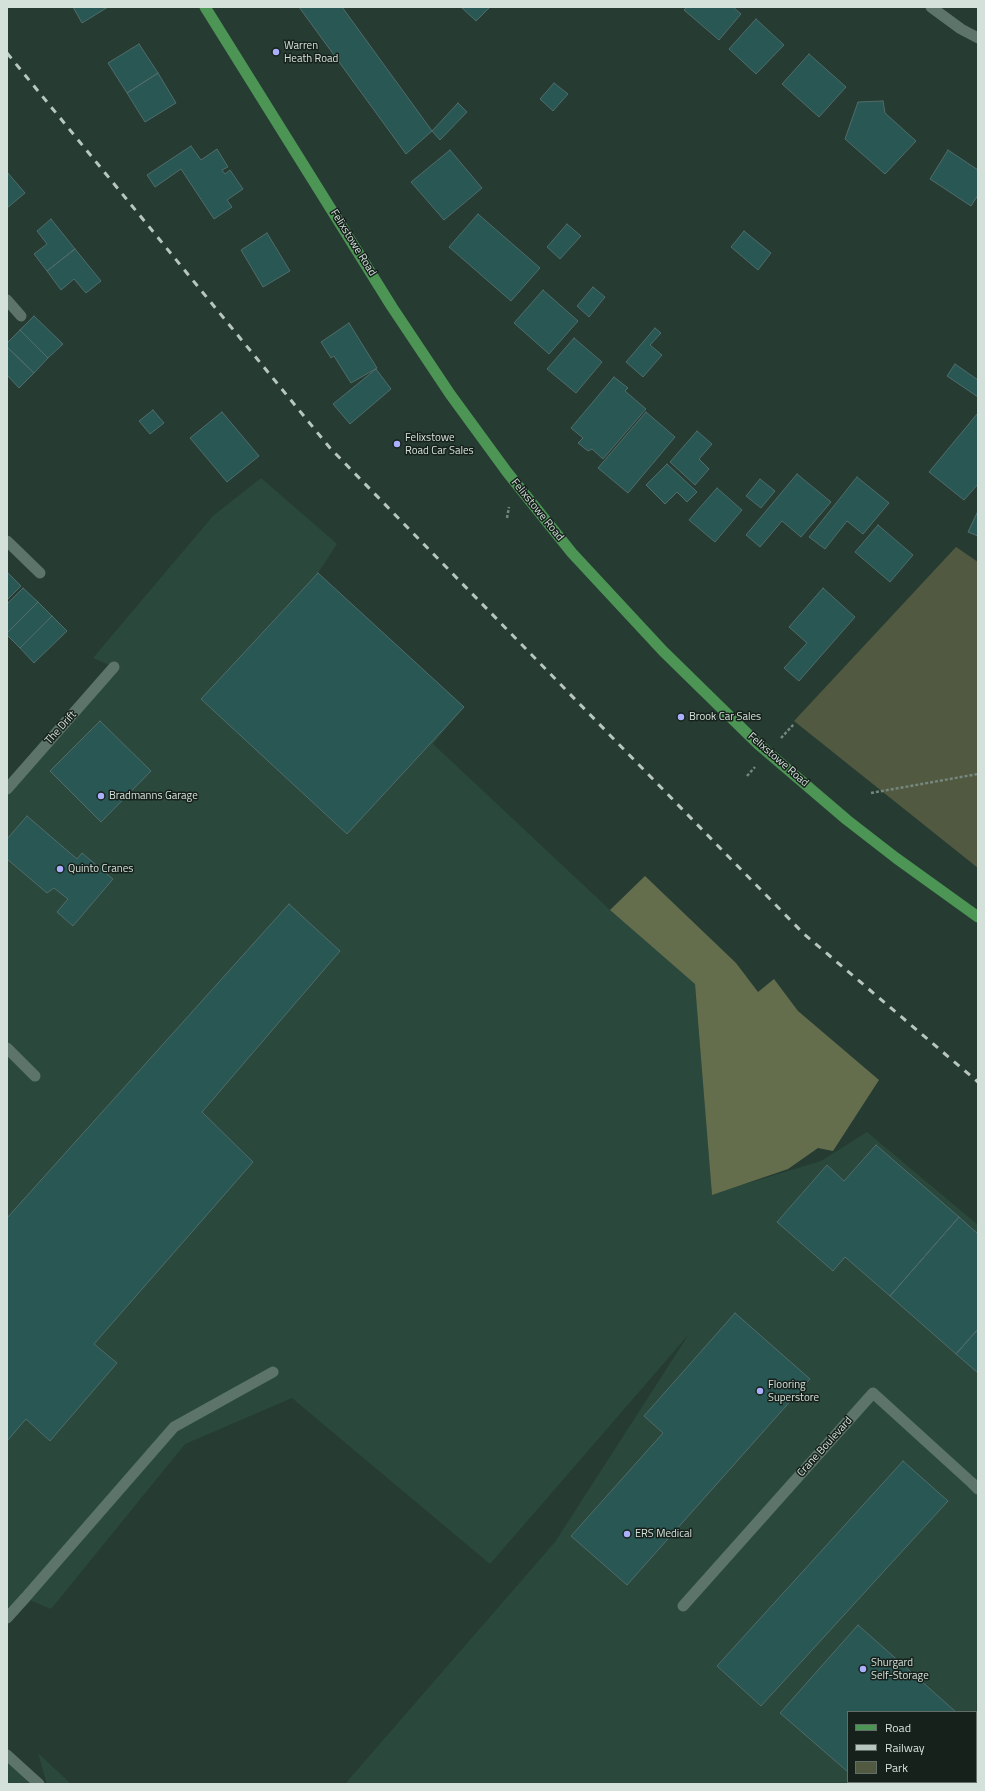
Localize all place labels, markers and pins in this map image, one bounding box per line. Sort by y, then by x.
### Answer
place label: Warren Heath Road [284,39,338,65]
marker: Warren Heath Road [271,47,281,57]
place label: Felixstowe Road Car Sales [405,431,474,457]
marker: Felixstowe Road Car Sales [392,439,402,449]
place label: Brook Car Sales [689,710,761,724]
marker: Brook Car Sales [676,712,686,722]
place label: Bradmanns Garage [109,789,198,803]
marker: Bradmanns Garage [96,791,106,801]
place label: Quinto Cranes [68,862,133,876]
marker: Quinto Cranes [55,864,65,874]
place label: Flooring Superstore [768,1378,819,1404]
marker: Flooring Superstore [755,1386,765,1396]
place label: ERS Medical [635,1527,692,1541]
marker: ERS Medical [622,1529,632,1539]
place label: Shurgard Self-Storage [871,1656,929,1682]
marker: Shurgard Self-Storage [858,1664,868,1674]

